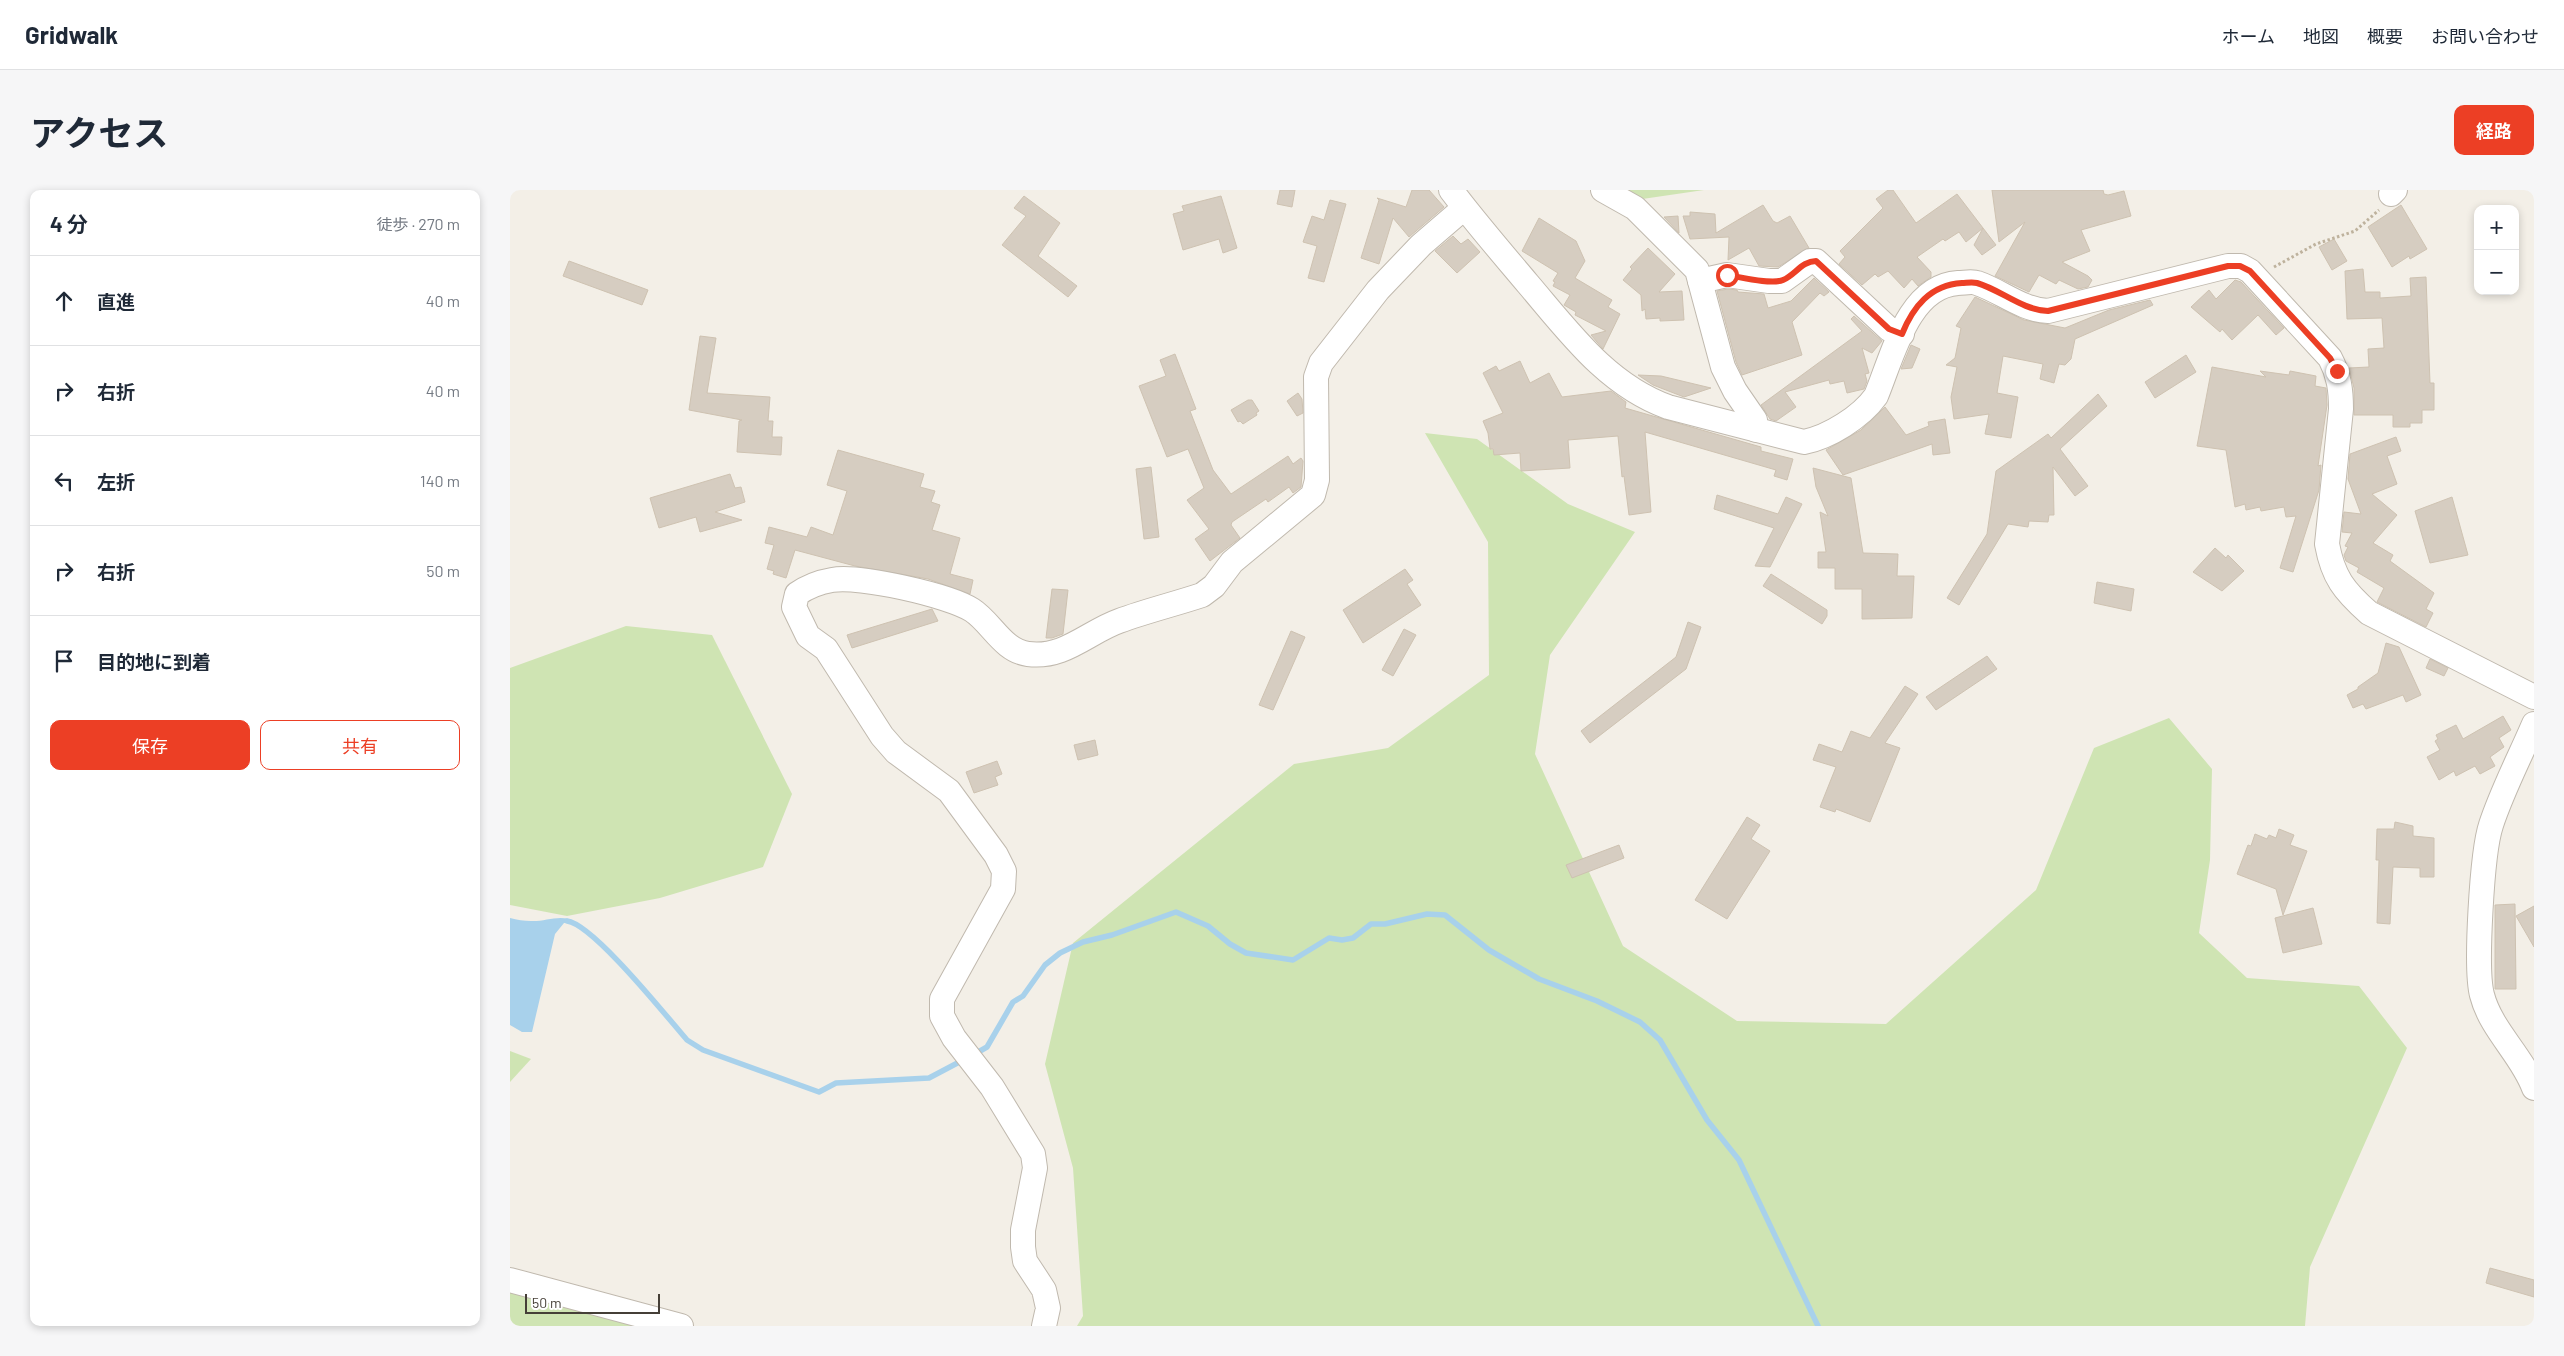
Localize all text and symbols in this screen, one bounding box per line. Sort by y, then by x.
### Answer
text: Gridwalk [25,20,118,49]
text: ホーム [2222,25,2275,47]
text: 地図 [2303,25,2339,47]
text: 概要 [2367,25,2403,47]
text: お問い合わせ [2431,25,2539,47]
button: 経路 [2454,105,2534,155]
text: アクセス [30,111,168,153]
map controls [2474,205,2519,295]
button: + [2474,205,2519,250]
text: 4 分 [50,211,88,236]
text: 徒歩 · 270 m [377,214,460,233]
button: − [2474,250,2519,295]
route start [1716,264,1739,287]
icon: ahead [50,287,78,315]
text: 直進 [97,290,135,313]
text: 40 m [426,291,460,310]
route end [2326,360,2349,383]
icon: right [50,377,78,405]
text: 右折 [97,380,135,403]
text: 40 m [426,381,460,400]
icon: left [50,467,78,495]
text: 左折 [97,470,135,493]
text: 140 m [420,471,460,490]
icon: right [50,557,78,585]
text: 右折 [97,560,135,583]
text: 50 m [426,561,460,580]
icon: arrive [50,647,78,675]
text: 目的地に到着 [97,650,211,673]
button: 保存 [50,720,250,770]
button: 共有 [260,720,460,770]
scale bar [525,1291,660,1314]
text: 50 m [532,1294,561,1311]

